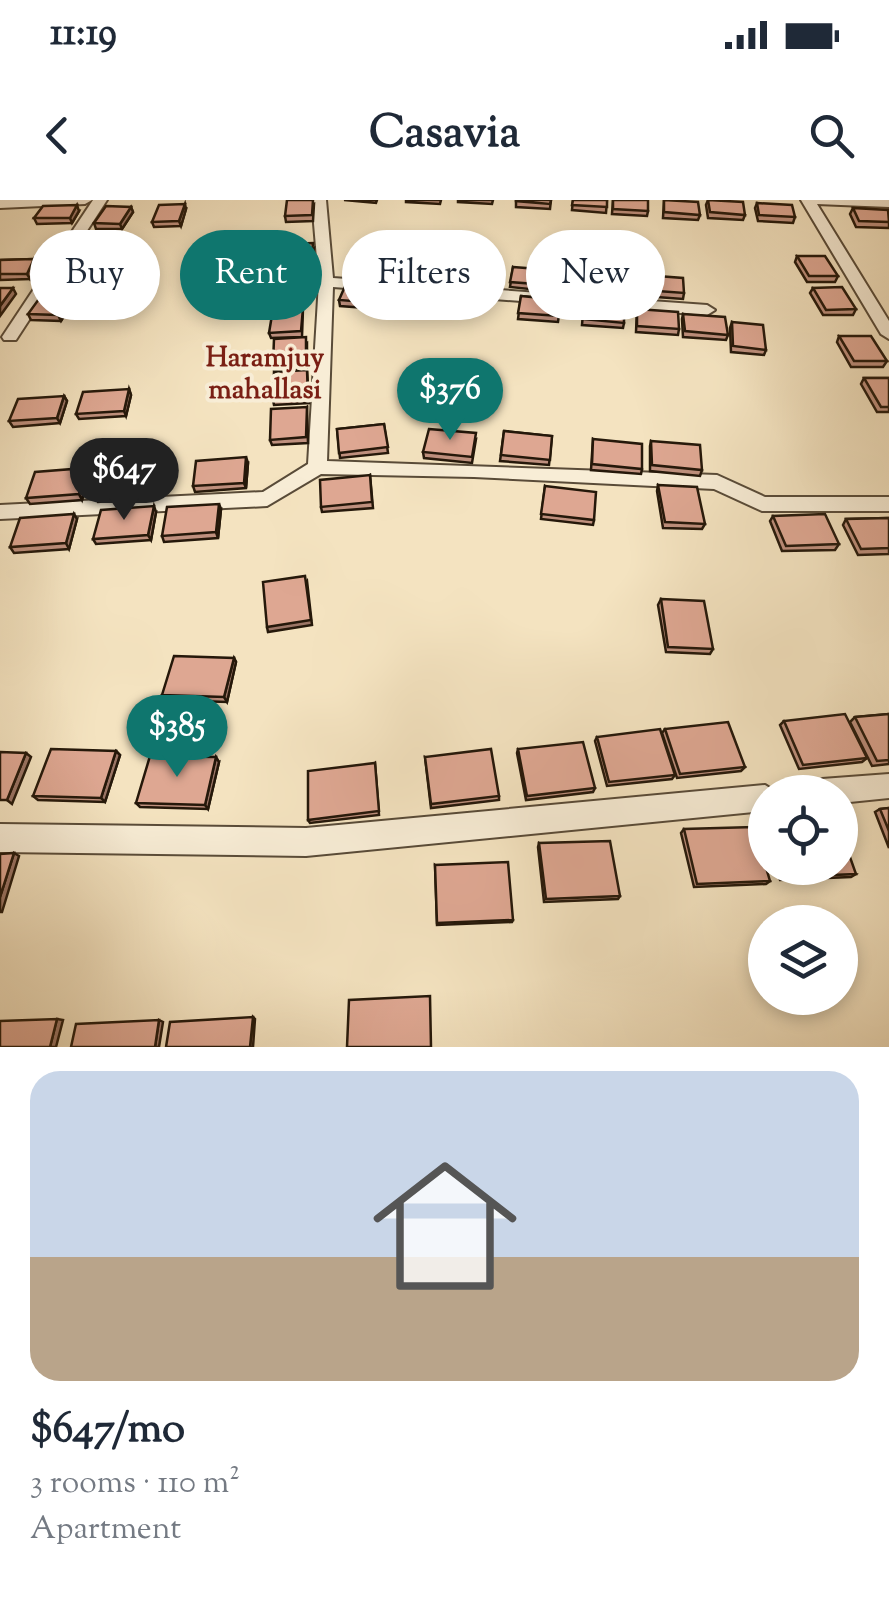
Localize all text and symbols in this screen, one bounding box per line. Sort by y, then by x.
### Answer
text: 11:19 [50,8,117,62]
text: Casavia [369,103,520,168]
icon: back [30,108,85,163]
icon: search [804,108,859,163]
chip: Buy [30,230,160,320]
chip: Rent [180,230,322,320]
chip: Filters [342,230,506,320]
chip: New [526,230,665,320]
district label: Haramjuy mahallasi [206,339,324,411]
pin: $376 [391,358,509,443]
text: $376 [419,367,481,413]
pin: $647 [65,438,183,523]
text: $647 [92,447,156,493]
pin: $385 [118,695,236,780]
text: $385 [149,704,205,750]
map controls [748,775,858,1015]
button: locate [748,775,858,885]
button: layers [748,905,858,1015]
icon: home [355,1136,535,1316]
text: $647/mo [30,1401,185,1461]
text: 3 rooms · 110 m² [30,1461,240,1507]
text: Apartment [30,1507,181,1553]

